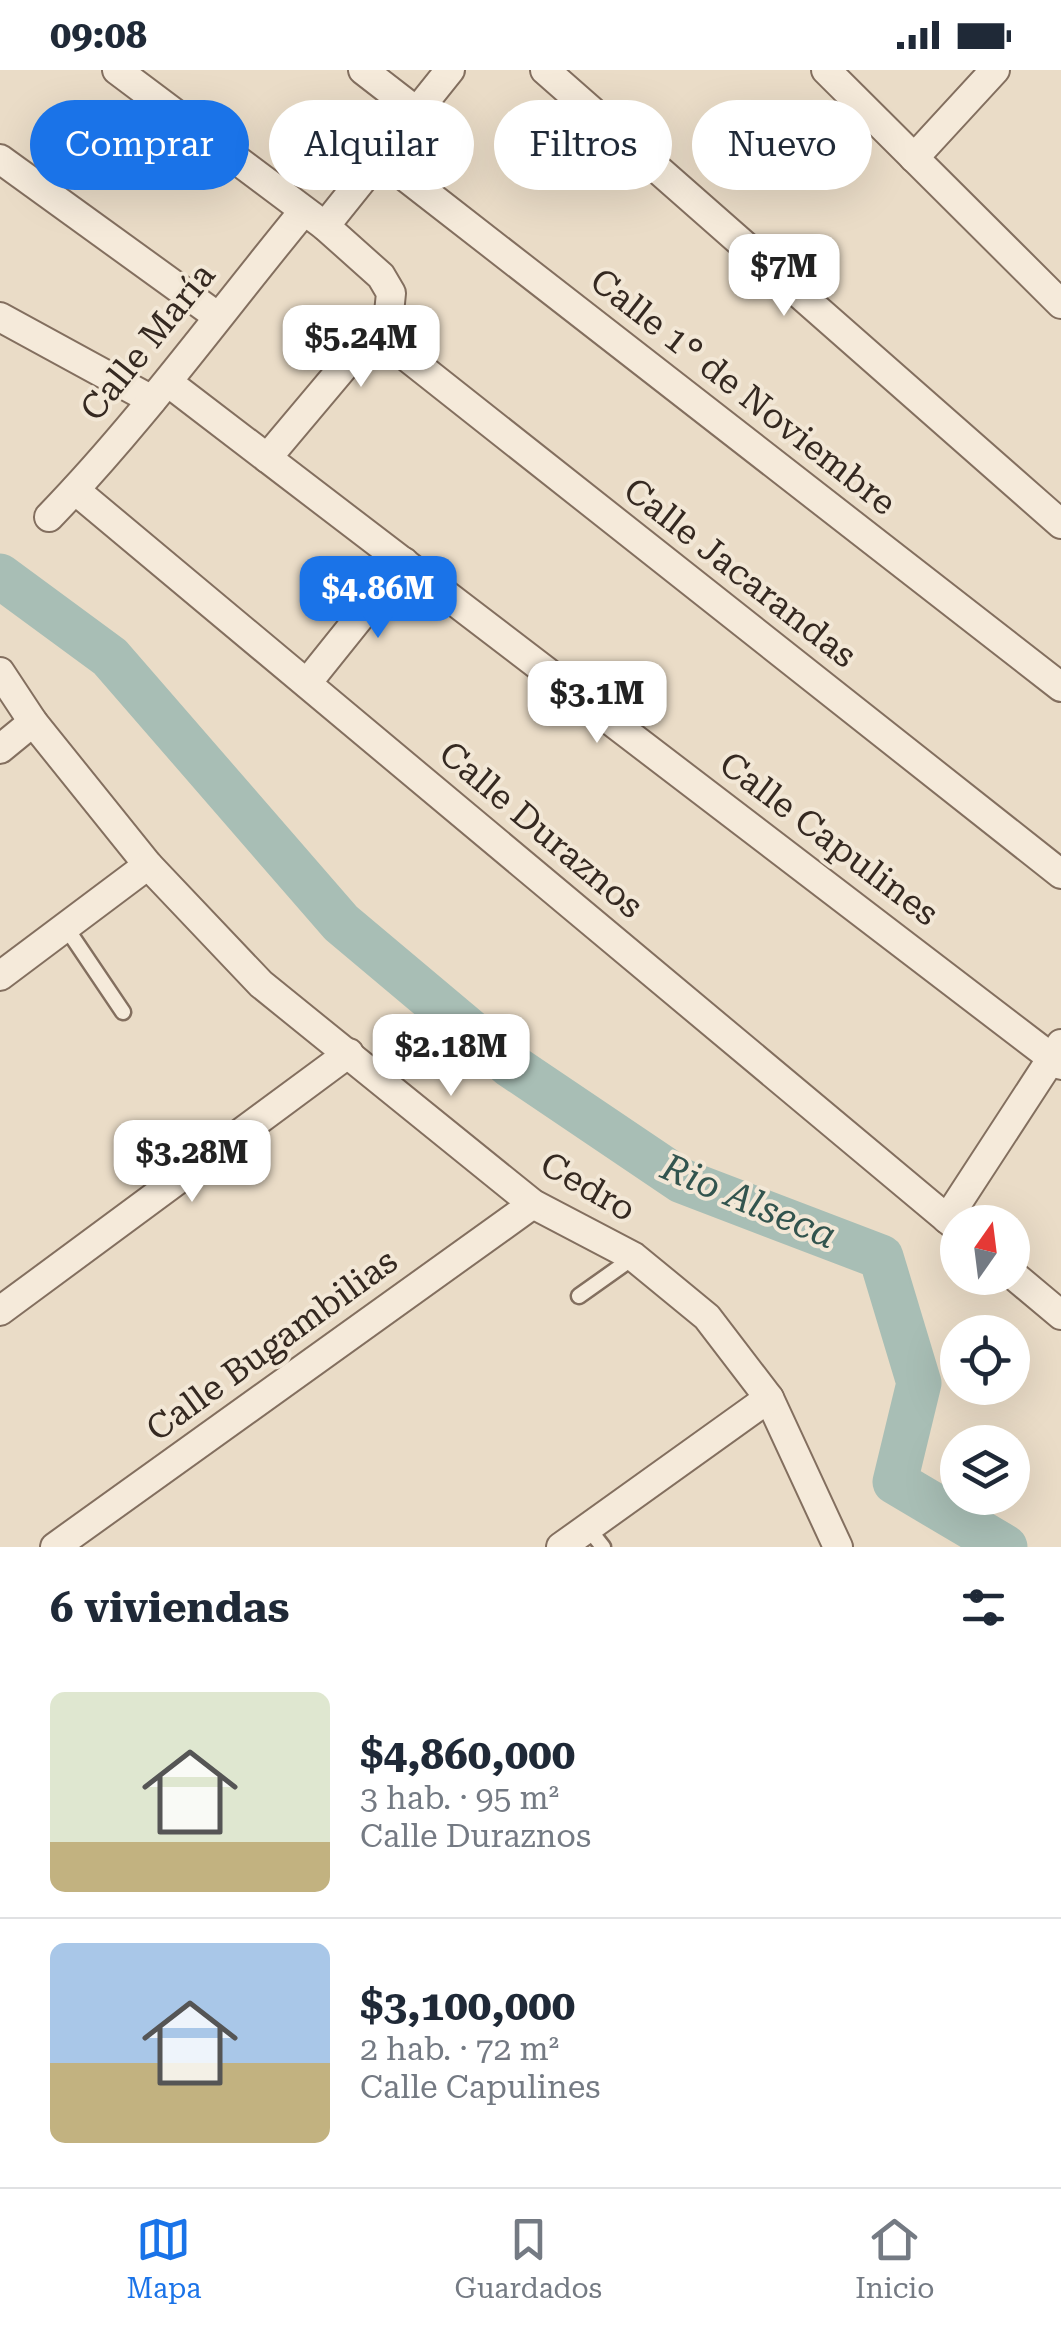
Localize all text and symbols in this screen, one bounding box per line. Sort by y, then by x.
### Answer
text: 09:08 [50,13,147,57]
chip: Comprar [30,100,249,190]
chip: Alquilar [269,100,474,190]
chip: Filtros [494,100,672,190]
chip: Nuevo [692,100,872,190]
pin: $7M [736,234,832,319]
text: $7M [751,247,817,285]
street label: Calle María [72,255,224,429]
street label: Calle 1° de Noviembre [582,260,904,524]
pin: $5.24M [280,305,442,390]
text: $5.24M [305,318,417,356]
street label: Calle Jacarandas [616,470,864,676]
pin: $4.86M [297,556,459,641]
text: $4.86M [322,569,434,607]
pin: $3.1M [527,661,667,746]
text: $3.1M [550,674,644,712]
street label: Calle Duraznos [431,733,651,927]
street label: Calle Capulines [712,743,946,935]
pin: $2.18M [370,1014,532,1099]
text: $2.18M [395,1027,507,1065]
pin: $3.28M [111,1120,273,1205]
text: $3.28M [136,1133,248,1171]
street label: Cedro [533,1144,643,1230]
water label: Rio Alseca [654,1144,843,1258]
north arrow [940,1205,1030,1295]
map controls [940,1205,1030,1515]
street label: Calle Bugambilias [139,1240,405,1450]
button: locate [940,1315,1030,1405]
button: layers [940,1425,1030,1515]
icon: filters [956,1580,1011,1635]
text: 6 viviendas [50,1583,289,1632]
text: $4,860,000 [360,1730,575,1779]
icon: home [130,1732,250,1852]
text: 3 hab. · 95 m² [360,1779,559,1817]
text: Calle Duraznos [360,1817,591,1855]
text: $3,100,000 [360,1981,575,2030]
icon: home [130,1983,250,2103]
text: 2 hab. · 72 m² [360,2030,559,2068]
text: Calle Capulines [360,2068,600,2106]
tab: Mapa [127,2212,201,2305]
tab: Guardados [454,2212,602,2305]
tab: Inicio [855,2212,934,2305]

